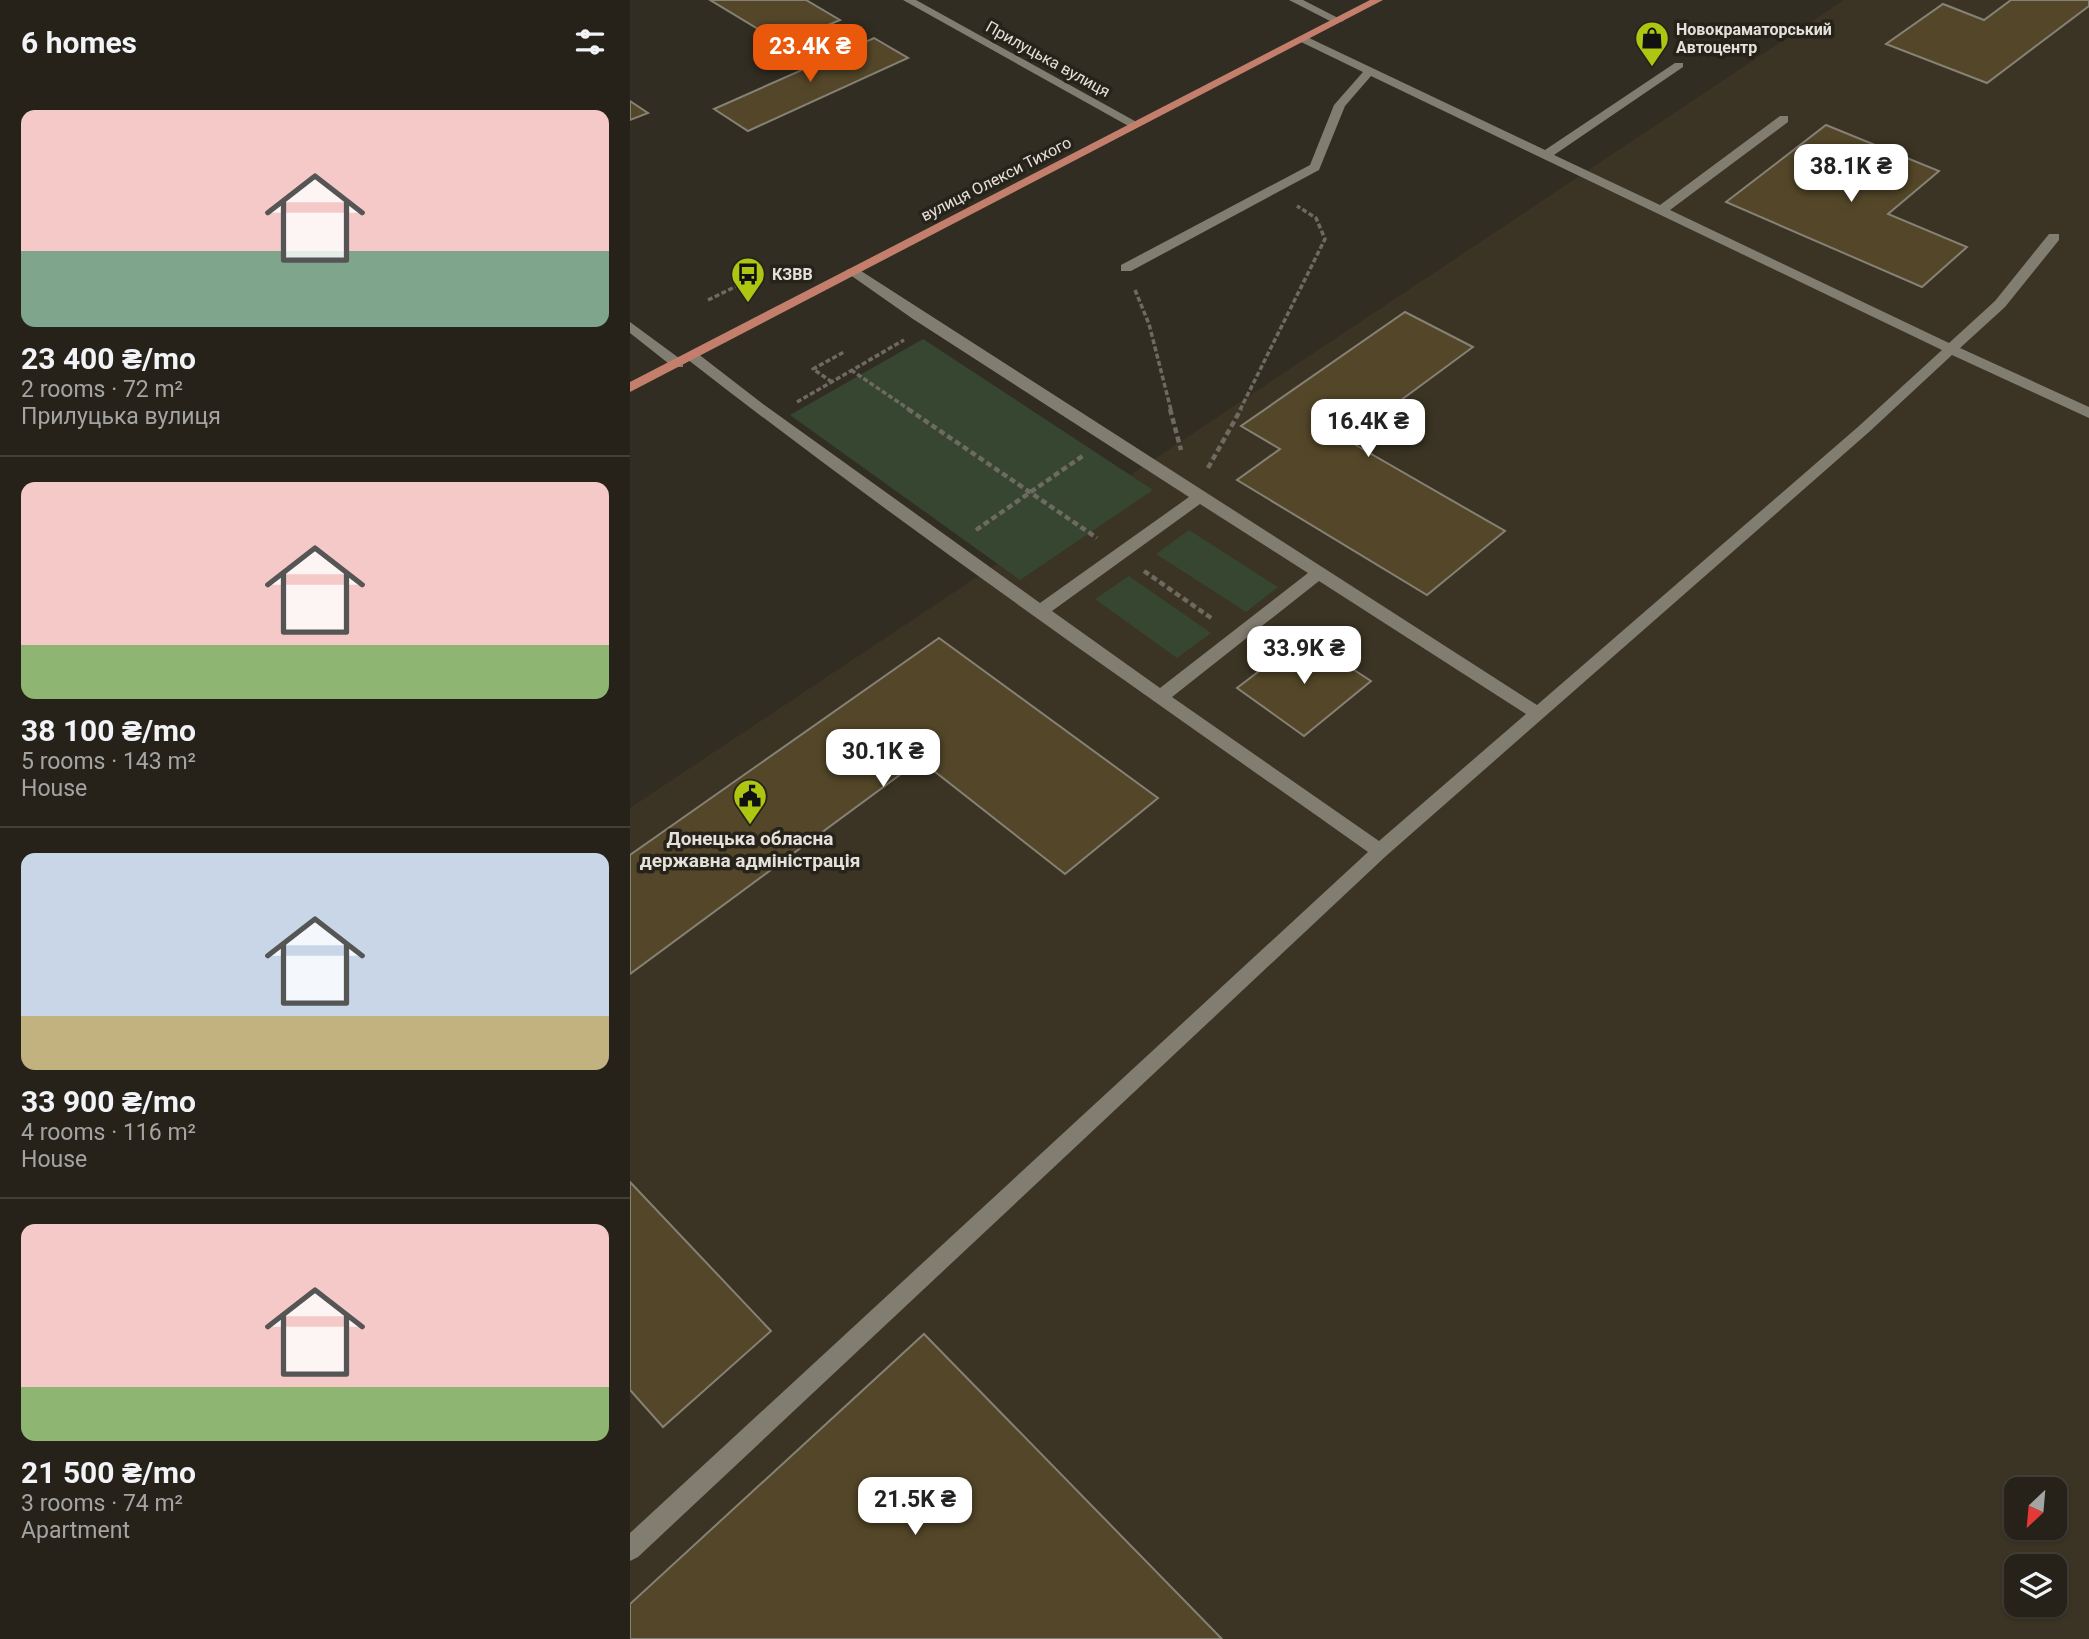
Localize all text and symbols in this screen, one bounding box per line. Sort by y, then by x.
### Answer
street label: Прилуцька вулиця [983,17,1113,101]
shop icon: Новокраматорський Автоцентр [1633,19,1671,68]
place label: Новокраматорський Автоцентр [1676,20,1832,57]
icon: filters [571,23,609,61]
pin: 23.4K ₴ [745,24,875,84]
text: 6 homes [21,25,137,60]
text: 23.4K ₴ [769,33,851,60]
street label: вулиця Олекси Тихого [918,133,1074,225]
pin: 38.1K ₴ [1786,144,1916,204]
text: 38.1K ₴ [1810,153,1892,180]
icon: home [252,155,378,281]
bus stop icon: КЗВВ [729,255,767,304]
place label: КЗВВ [772,265,813,284]
text: 23 400 ₴/mo [21,341,196,376]
text: 2 rooms · 72 m² [21,376,183,403]
pin: 16.4K ₴ [1303,400,1433,459]
text: Прилуцька вулиця [21,403,221,430]
text: 16.4K ₴ [1327,408,1409,435]
icon: home [252,527,378,653]
pin: 33.9K ₴ [1239,626,1369,686]
text: 33.9K ₴ [1263,635,1345,662]
text: 38 100 ₴/mo [21,713,196,748]
pin: 30.1K ₴ [818,730,948,789]
text: 30.1K ₴ [842,738,924,765]
text: 5 rooms · 143 m² [21,748,196,775]
text: House [21,775,87,802]
public building icon: Донецька обласна державна адміністрація [731,777,769,826]
place label: Донецька обласна державна адміністрація [640,827,860,872]
icon: home [252,898,378,1024]
text: 33 900 ₴/mo [21,1084,196,1119]
text: 4 rooms · 116 m² [21,1119,196,1146]
text: House [21,1146,87,1173]
icon: home [252,1269,378,1395]
text: 21 500 ₴/mo [21,1455,196,1490]
north arrow [2004,1477,2067,1540]
map controls [2004,1477,2067,1617]
pin: 21.5K ₴ [850,1478,980,1537]
text: 21.5K ₴ [874,1486,956,1513]
text: 3 rooms · 74 m² [21,1490,183,1517]
text: Apartment [21,1517,130,1544]
button: layers [2004,1554,2067,1617]

